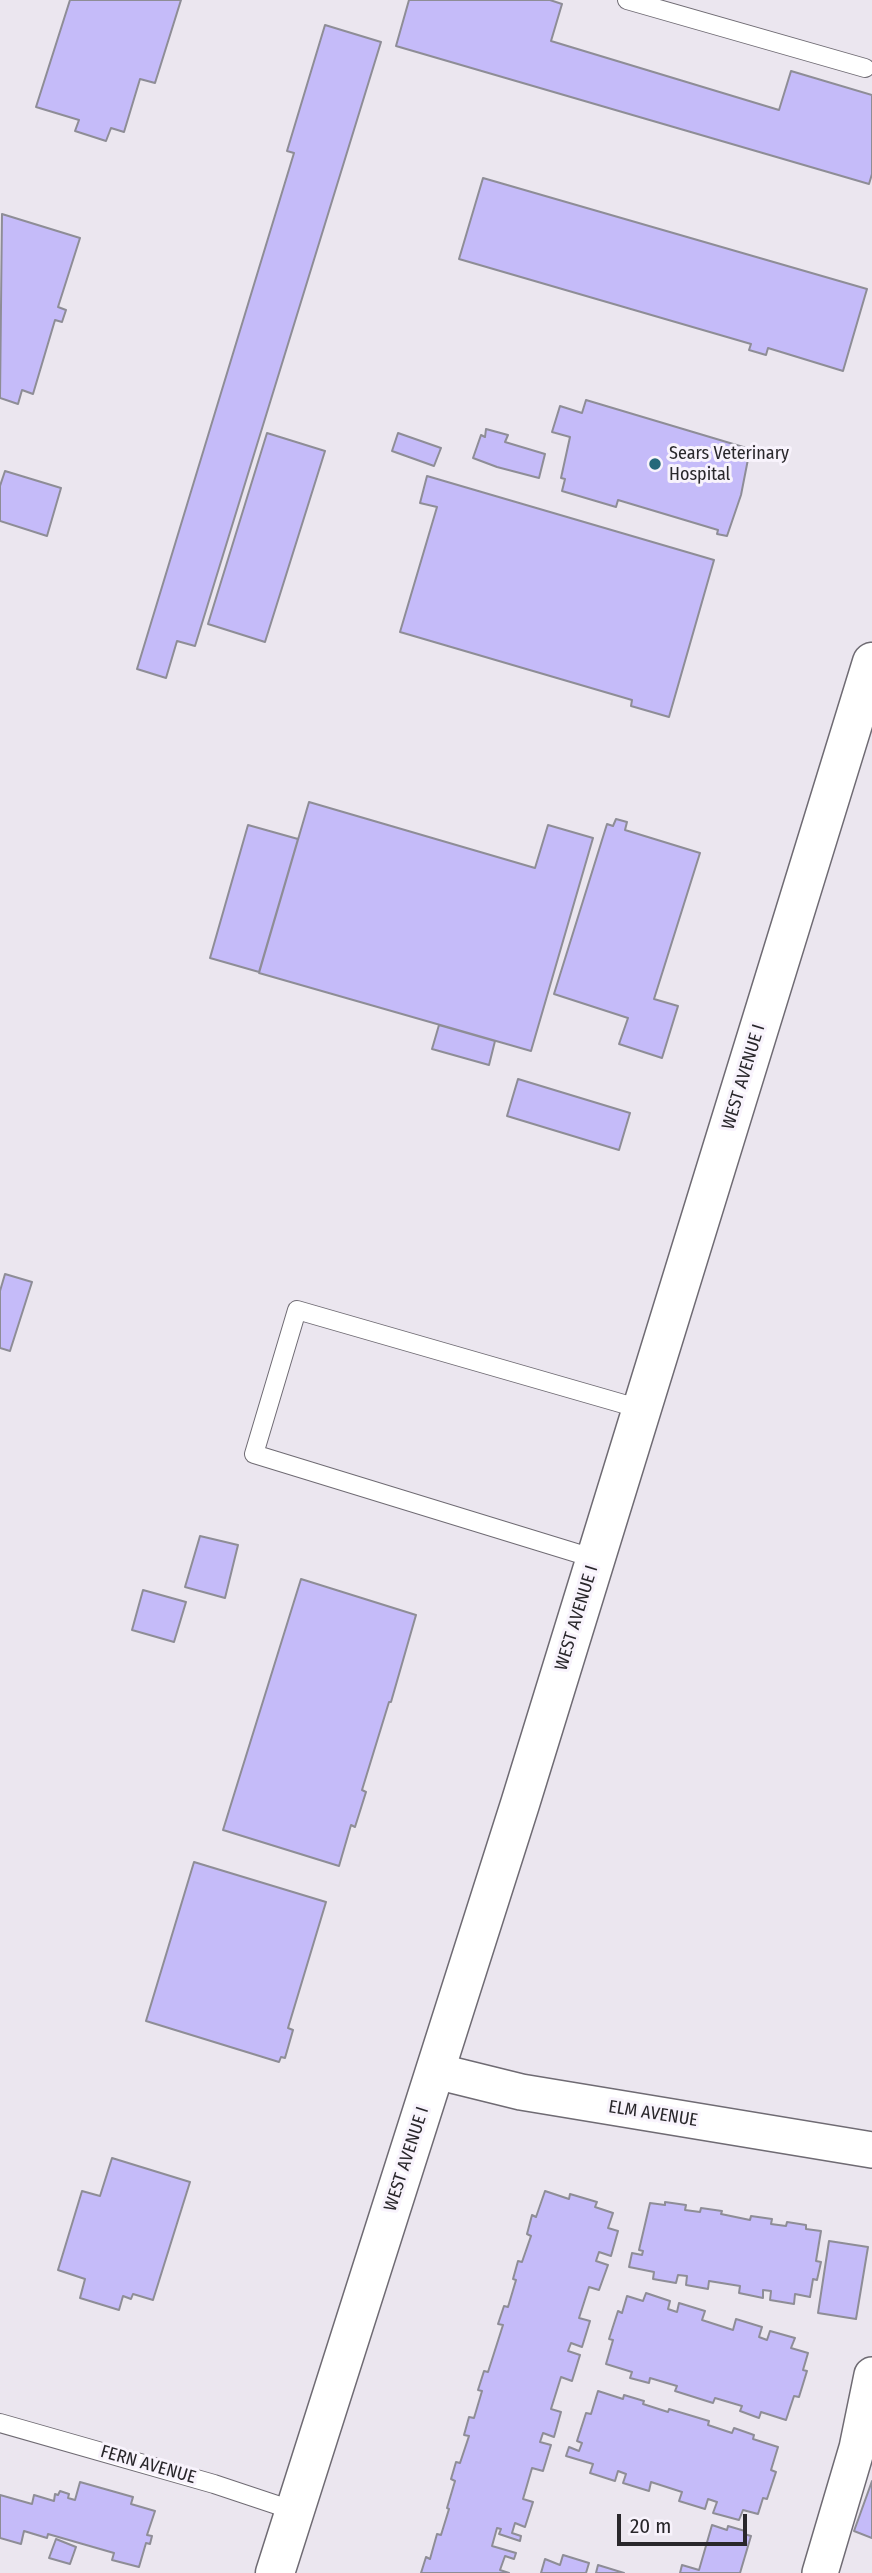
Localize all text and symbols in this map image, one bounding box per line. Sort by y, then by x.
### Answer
place label: Sears Veterinary Hospital [669,443,789,486]
marker: Sears Veterinary Hospital [647,456,663,472]
street label: WEST AVENUE I [718,1022,770,1132]
street label: WEST AVENUE I [551,1563,603,1673]
street label: ELM AVENUE [607,2096,699,2132]
street label: WEST AVENUE I [380,2104,434,2214]
street label: FERN AVENUE [98,2441,198,2489]
scale bar [620,2500,750,2544]
text: 20 m [630,2513,671,2539]

